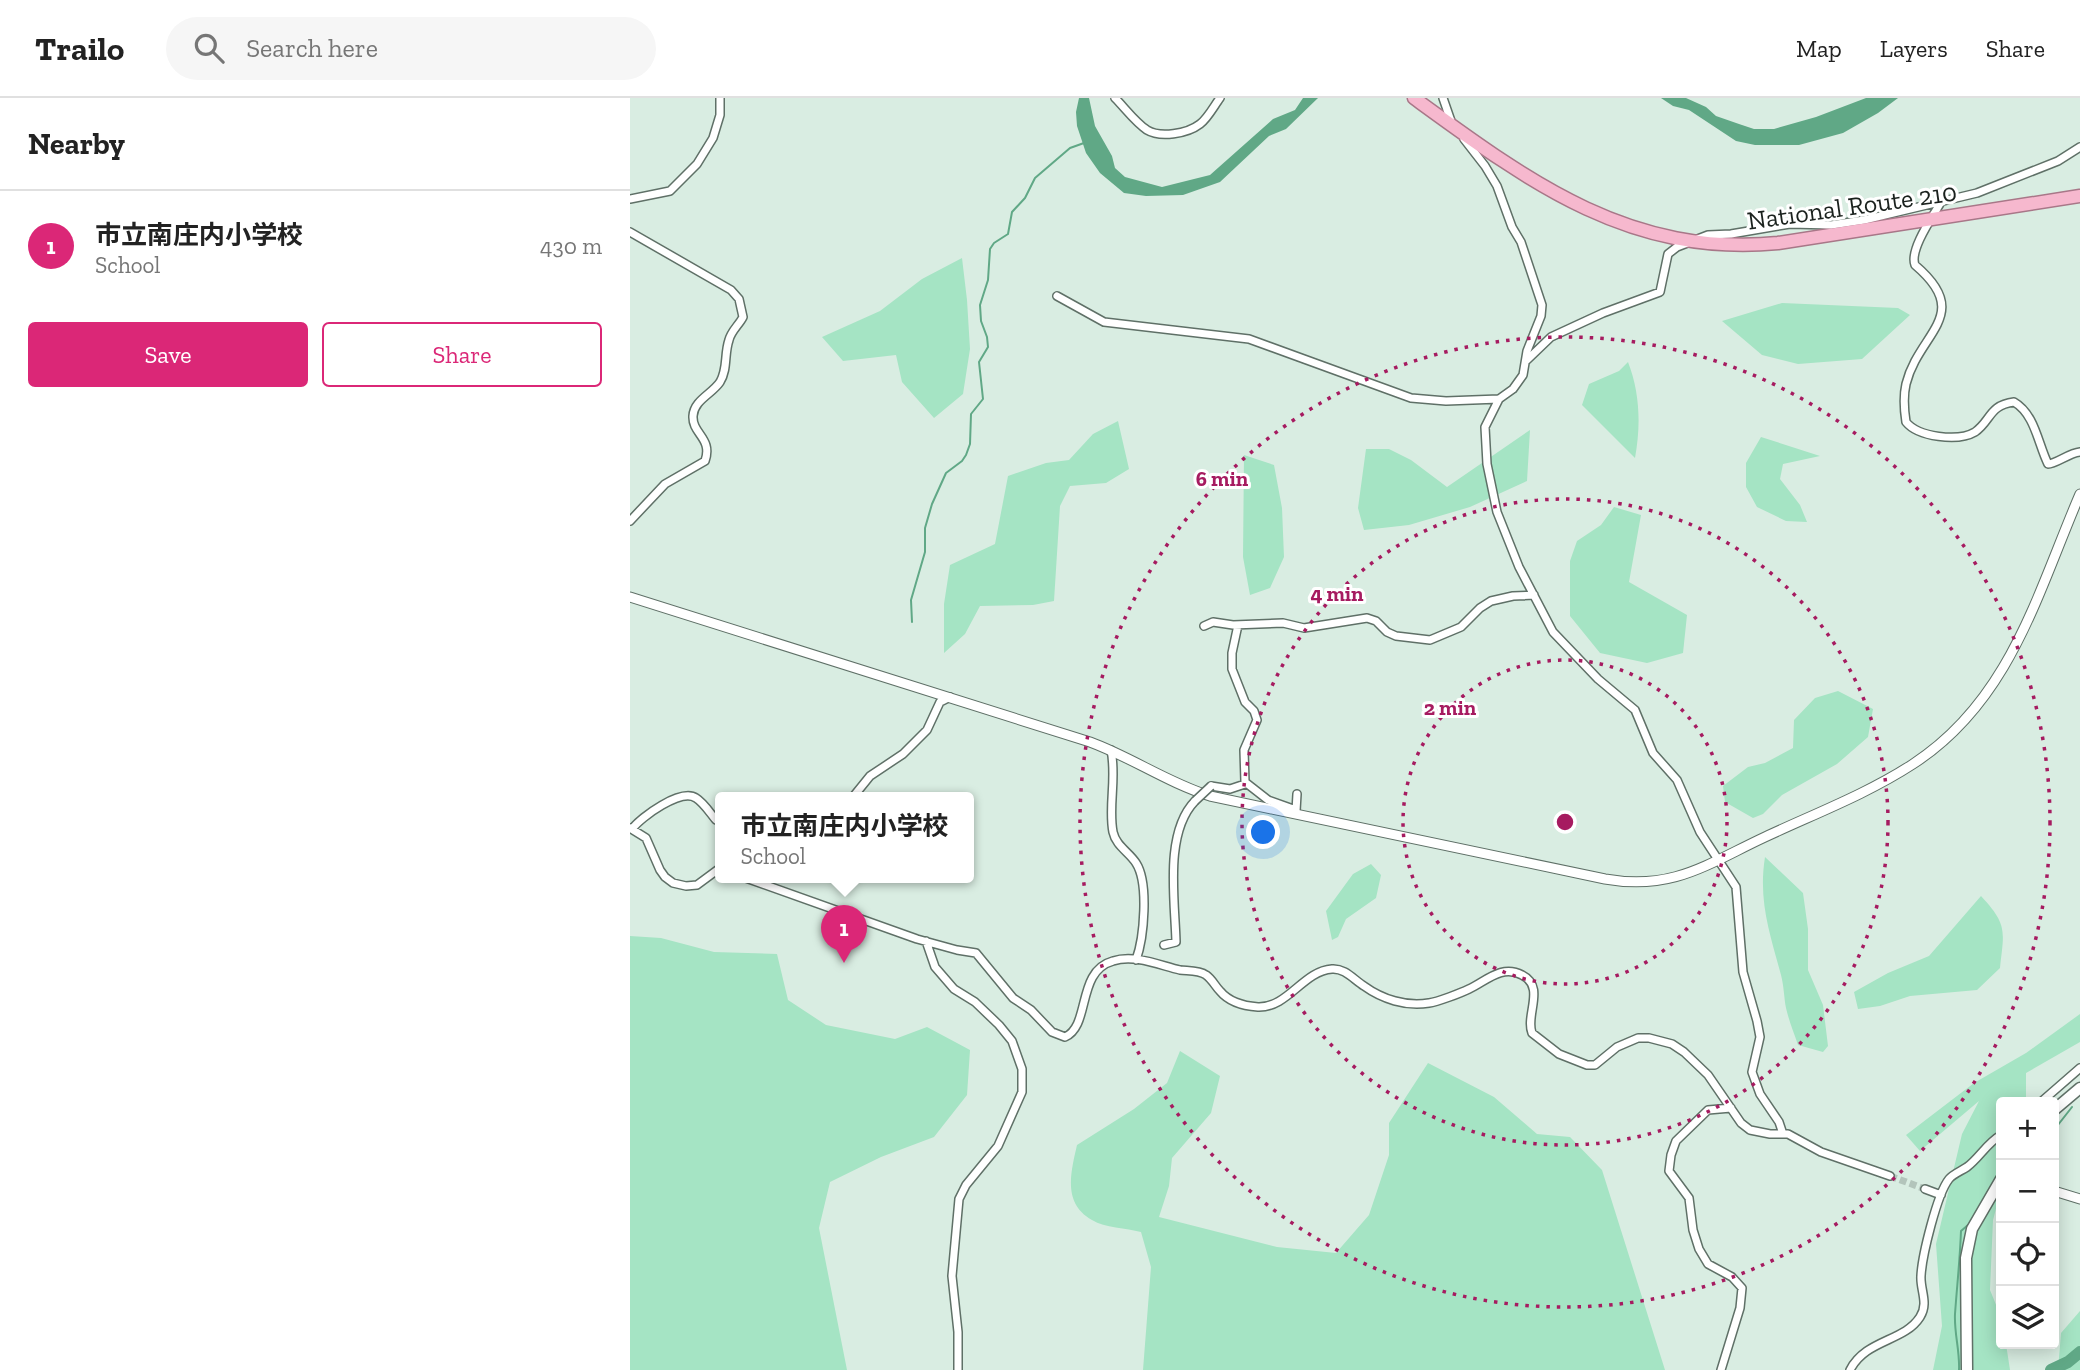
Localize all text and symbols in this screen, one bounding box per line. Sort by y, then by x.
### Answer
search box [166,17,656,80]
text: Trailo [35,29,124,68]
icon: search [190,29,228,67]
text: Search here [246,32,378,64]
text: Map [1796,34,1842,63]
text: Layers [1880,34,1948,63]
text: Share [1986,34,2045,63]
text: Nearby [28,126,125,162]
street label: National Route 210 [1745,175,1959,237]
text: 市立南庄内小学校 [95,219,303,251]
text: 1 [46,232,56,260]
text: 430 m [540,232,602,260]
text: School [95,251,160,279]
button: Save [28,322,308,387]
button: Share [322,322,602,387]
text: 6 min [1196,466,1249,491]
text: 4 min [1310,581,1364,606]
text: 2 min [1424,695,1477,720]
popup [715,792,974,883]
text: 市立南庄内小学校 [740,810,949,842]
centre of rings [1553,810,1577,834]
your location [1246,815,1280,849]
text: School [740,842,806,870]
pin: 1 [821,905,867,963]
map controls [1996,1097,2059,1349]
button: + [1996,1097,2059,1160]
button: − [1996,1160,2059,1223]
button: locate [1996,1223,2059,1286]
button: layers [1996,1286,2059,1349]

